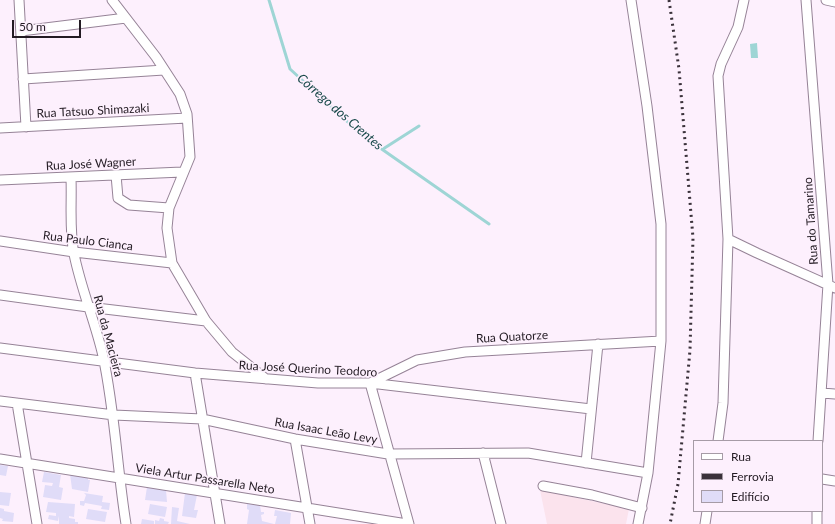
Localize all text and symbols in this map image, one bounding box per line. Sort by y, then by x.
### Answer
scale bar [14,12,83,38]
text: 50 m [19,19,46,34]
water label: Córrego dos Crentes [294,71,386,153]
street label: Rua Tatsuo Shimazaki [36,101,150,121]
street label: Rua José Wagner [45,154,137,174]
street label: Rua do Tamarino [801,177,821,265]
street label: Rua Paulo Cianca [42,228,134,254]
street label: Rua da Macieira [90,294,126,378]
street label: Rua Quatorze [476,328,548,346]
street label: Rua José Querino Teodoro [238,358,378,380]
street label: Rua Isaac Leão Levy [273,415,379,447]
legend [693,440,823,512]
text: Rua [731,449,751,464]
street label: Viela Artur Passarella Neto [134,461,276,497]
text: Ferrovia [731,469,774,484]
text: Edifício [731,489,770,504]

